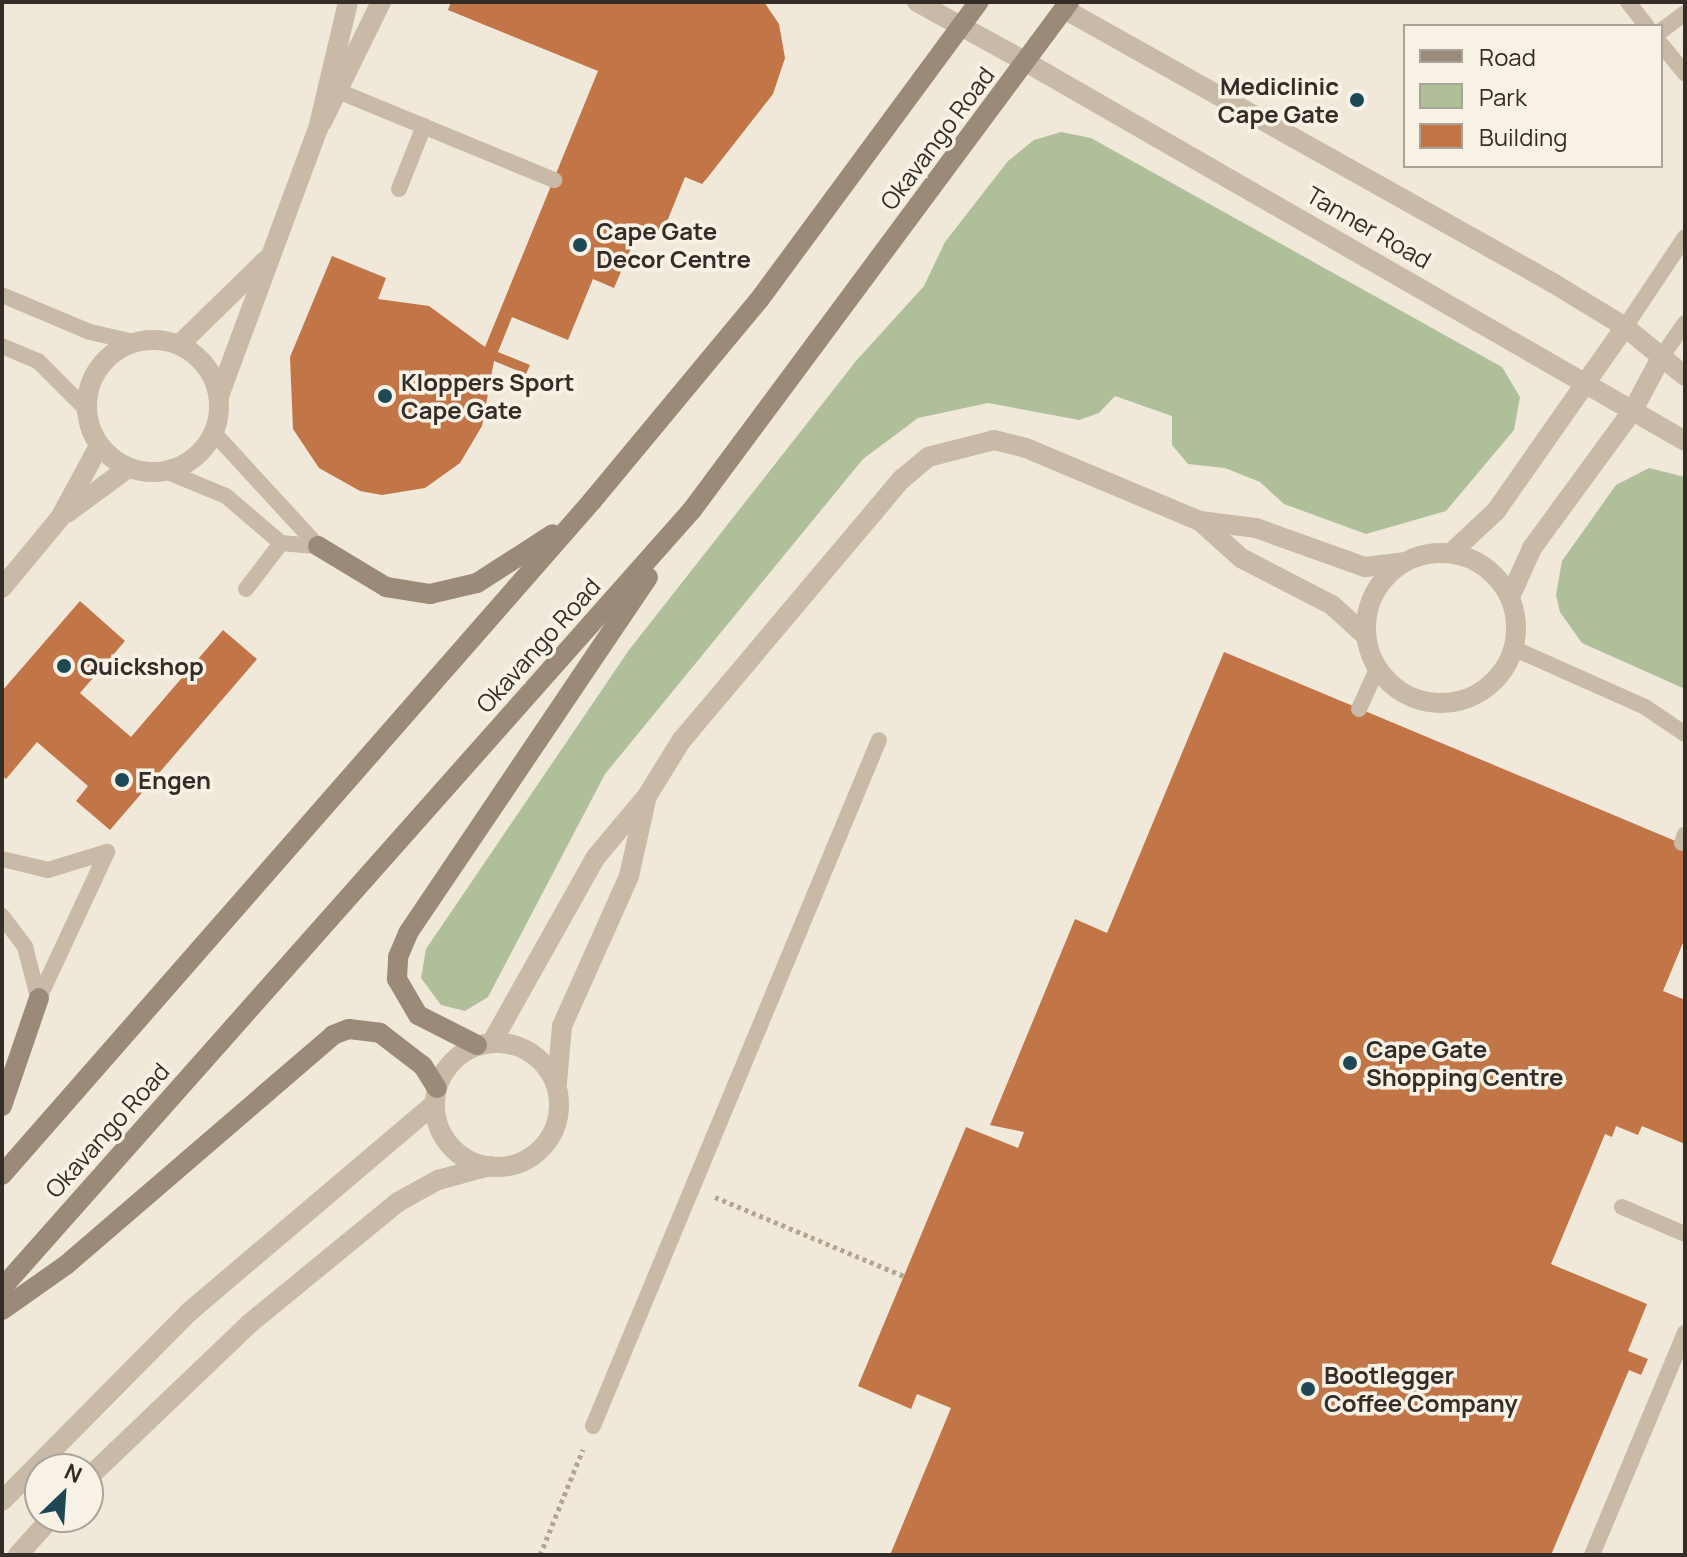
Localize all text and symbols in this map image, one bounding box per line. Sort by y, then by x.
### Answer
legend [1403,24,1663,168]
text: Road [1479,40,1536,73]
street label: Okavango Road [874,61,1000,215]
place label: Mediclinic Cape Gate [1218,72,1339,128]
text: Park [1479,80,1527,113]
marker: Mediclinic Cape Gate [1346,89,1368,111]
text: Building [1479,120,1567,153]
street label: Tanner Road [1302,180,1436,274]
place label: Cape Gate Decor Centre [596,217,751,273]
marker: Cape Gate Decor Centre [571,236,589,254]
place label: Kloppers Sport Cape Gate [401,368,574,424]
marker: Kloppers Sport Cape Gate [376,387,394,405]
street label: Okavango Road [470,572,606,718]
place label: Quickshop [80,652,204,680]
marker: Quickshop [55,657,73,675]
place label: Engen [138,766,211,794]
marker: Engen [113,771,131,789]
place label: Cape Gate Shopping Centre [1366,1035,1564,1091]
marker: Cape Gate Shopping Centre [1341,1054,1359,1072]
street label: Okavango Road [39,1057,175,1203]
place label: Bootlegger Coffee Company [1324,1361,1518,1417]
marker: Bootlegger Coffee Company [1299,1380,1317,1398]
north arrow [24,1453,104,1533]
text: N [60,1456,87,1490]

